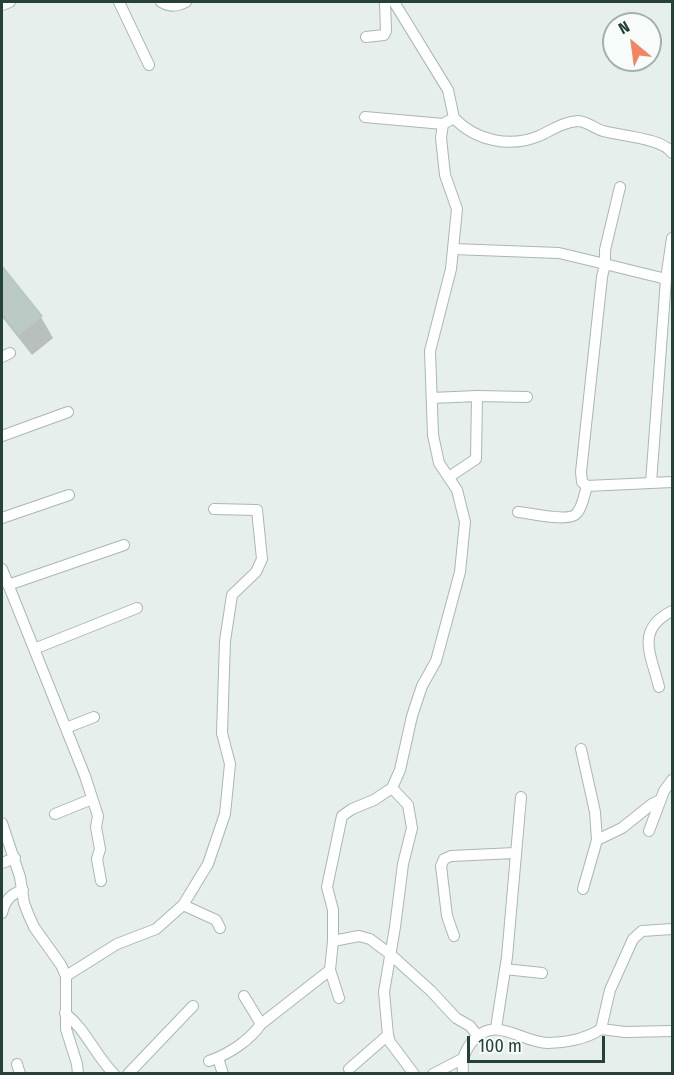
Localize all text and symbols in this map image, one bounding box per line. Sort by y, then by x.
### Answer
north arrow [602,12,662,72]
text: N [615,17,633,38]
scale bar [470,1024,608,1062]
text: 100 m [478,1035,522,1057]

